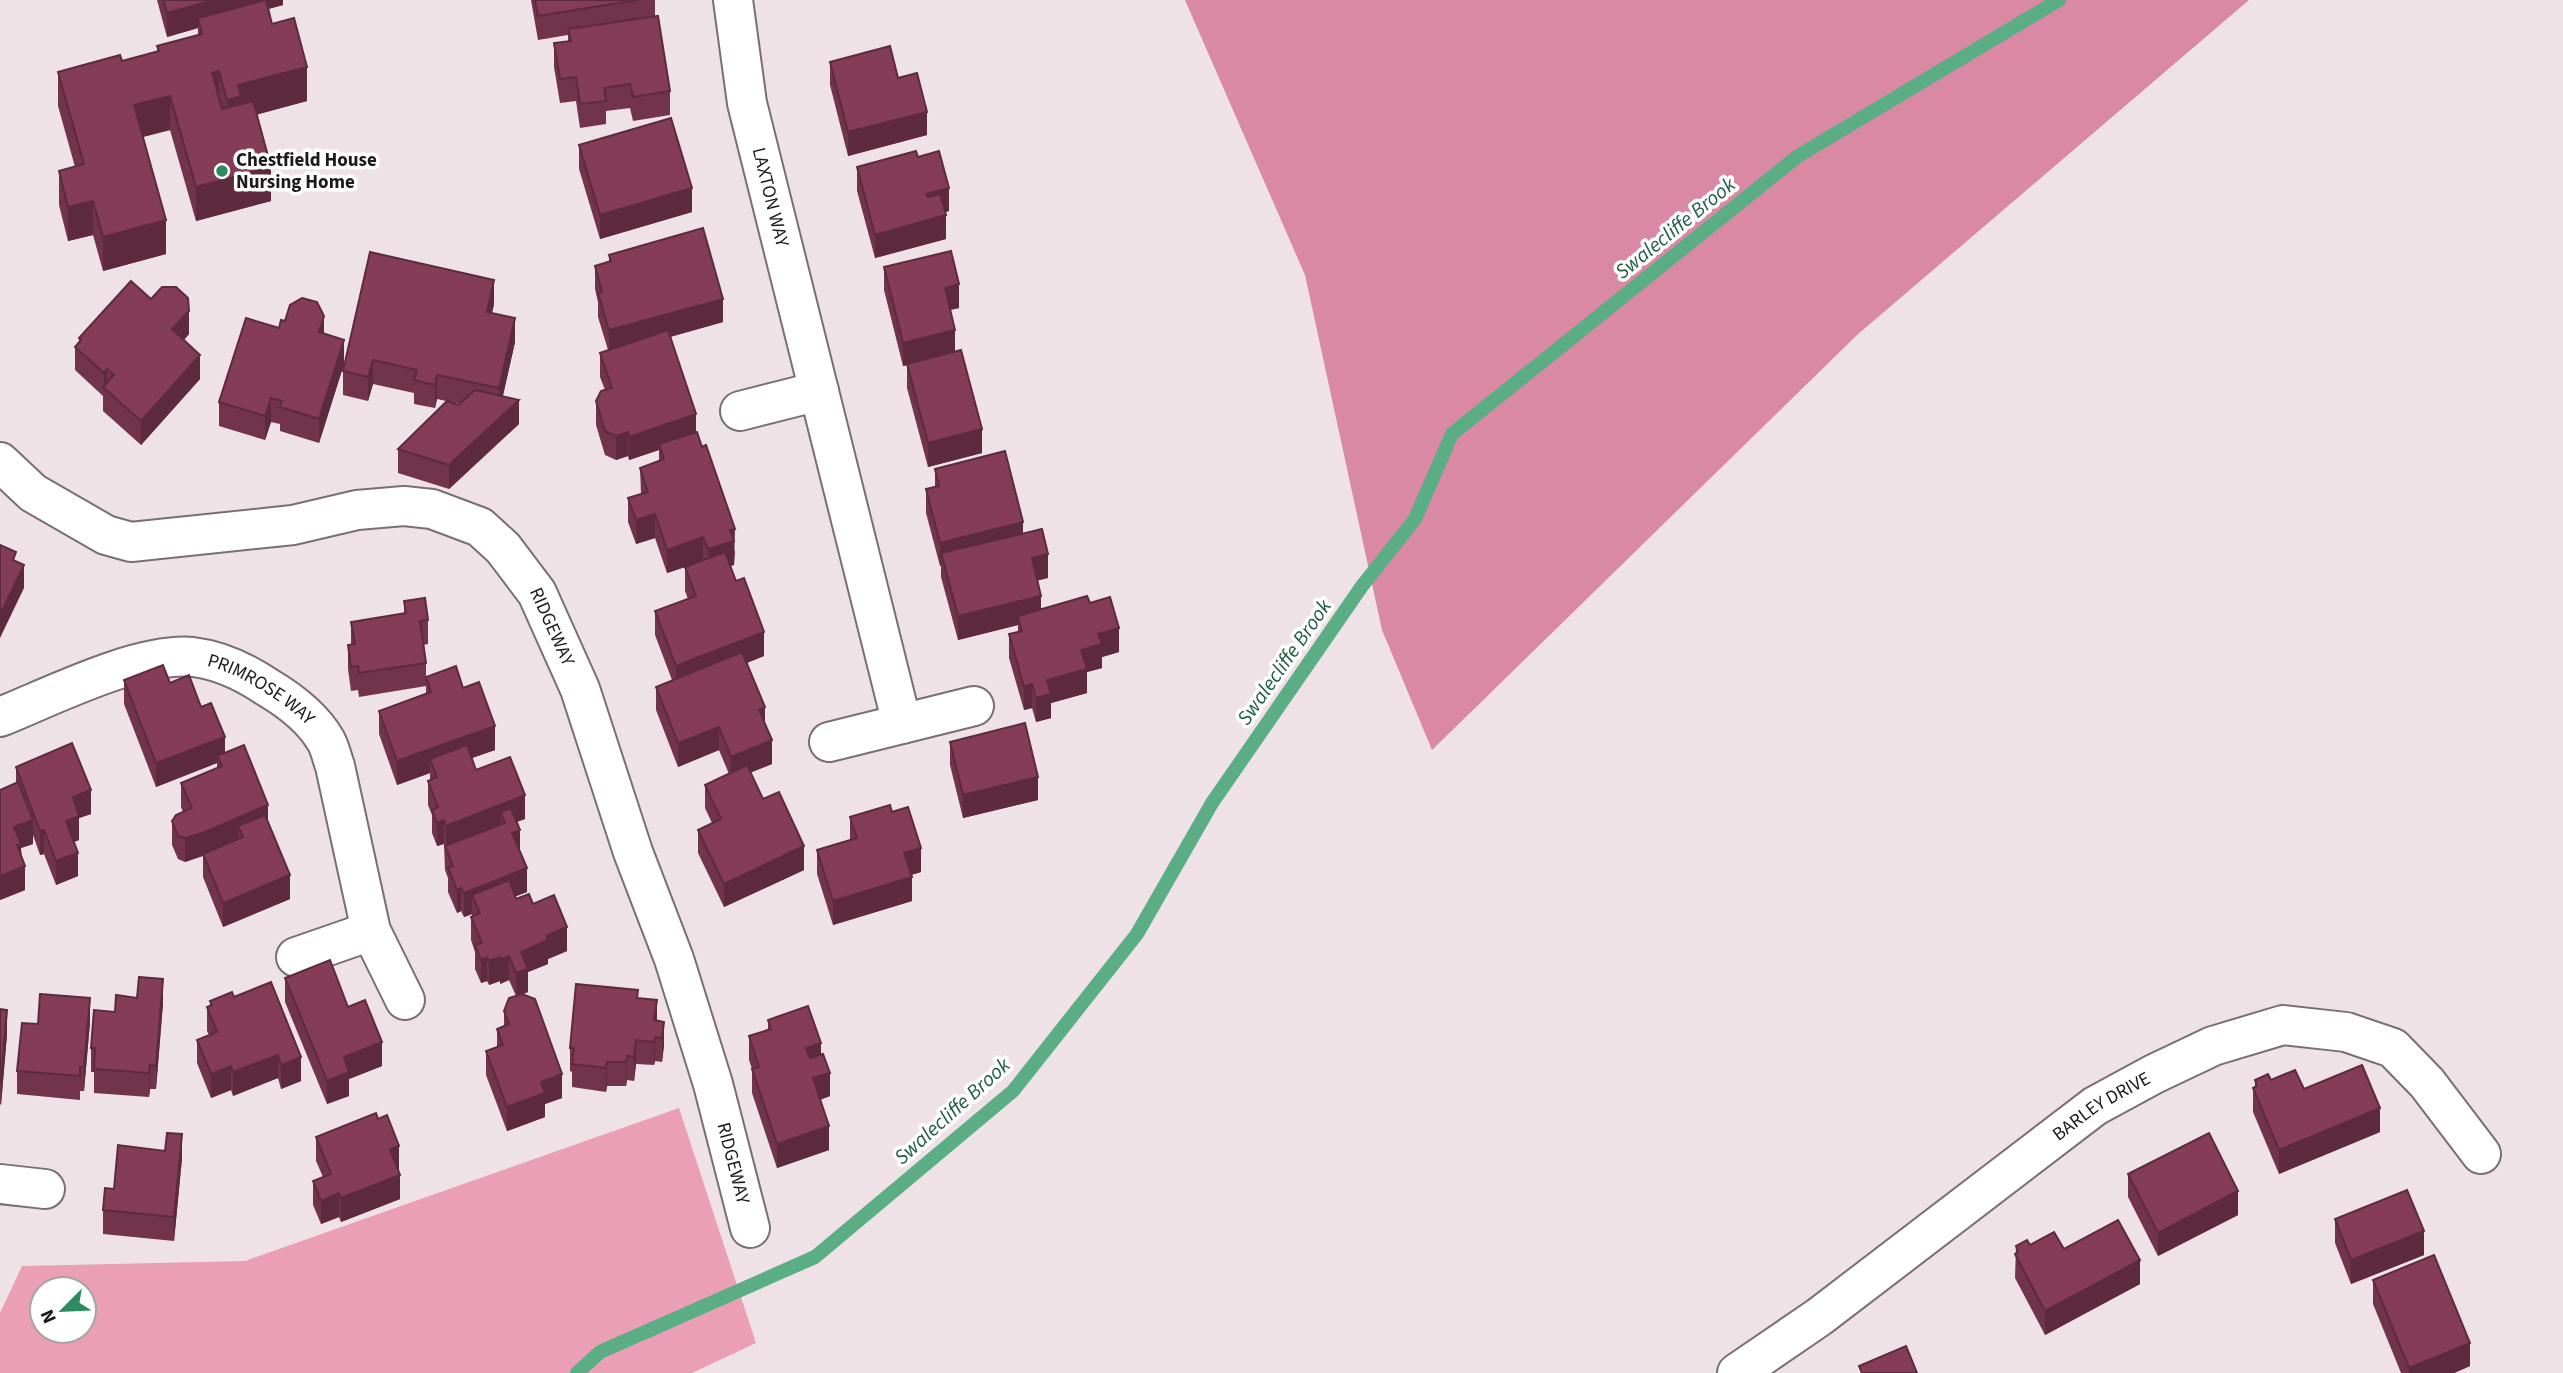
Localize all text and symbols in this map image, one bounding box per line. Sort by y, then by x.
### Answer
street label: LAXTON WAY [745,145,796,251]
place label: Chestfield House Nursing Home [236,147,377,196]
marker: Chestfield House Nursing Home [214,163,230,179]
water label: Swalecliffe Brook [1608,169,1742,286]
street label: RIDGEWAY [523,583,582,671]
water label: Swalecliffe Brook [1229,592,1339,731]
street label: PRIMROSE WAY [204,647,322,732]
water label: Swalecliffe Brook [887,1050,1018,1171]
street label: BARLEY DRIVE [2047,1065,2155,1147]
street label: RIDGEWAY [710,1119,757,1208]
north arrow [28,1275,98,1345]
text: N [34,1305,64,1328]

